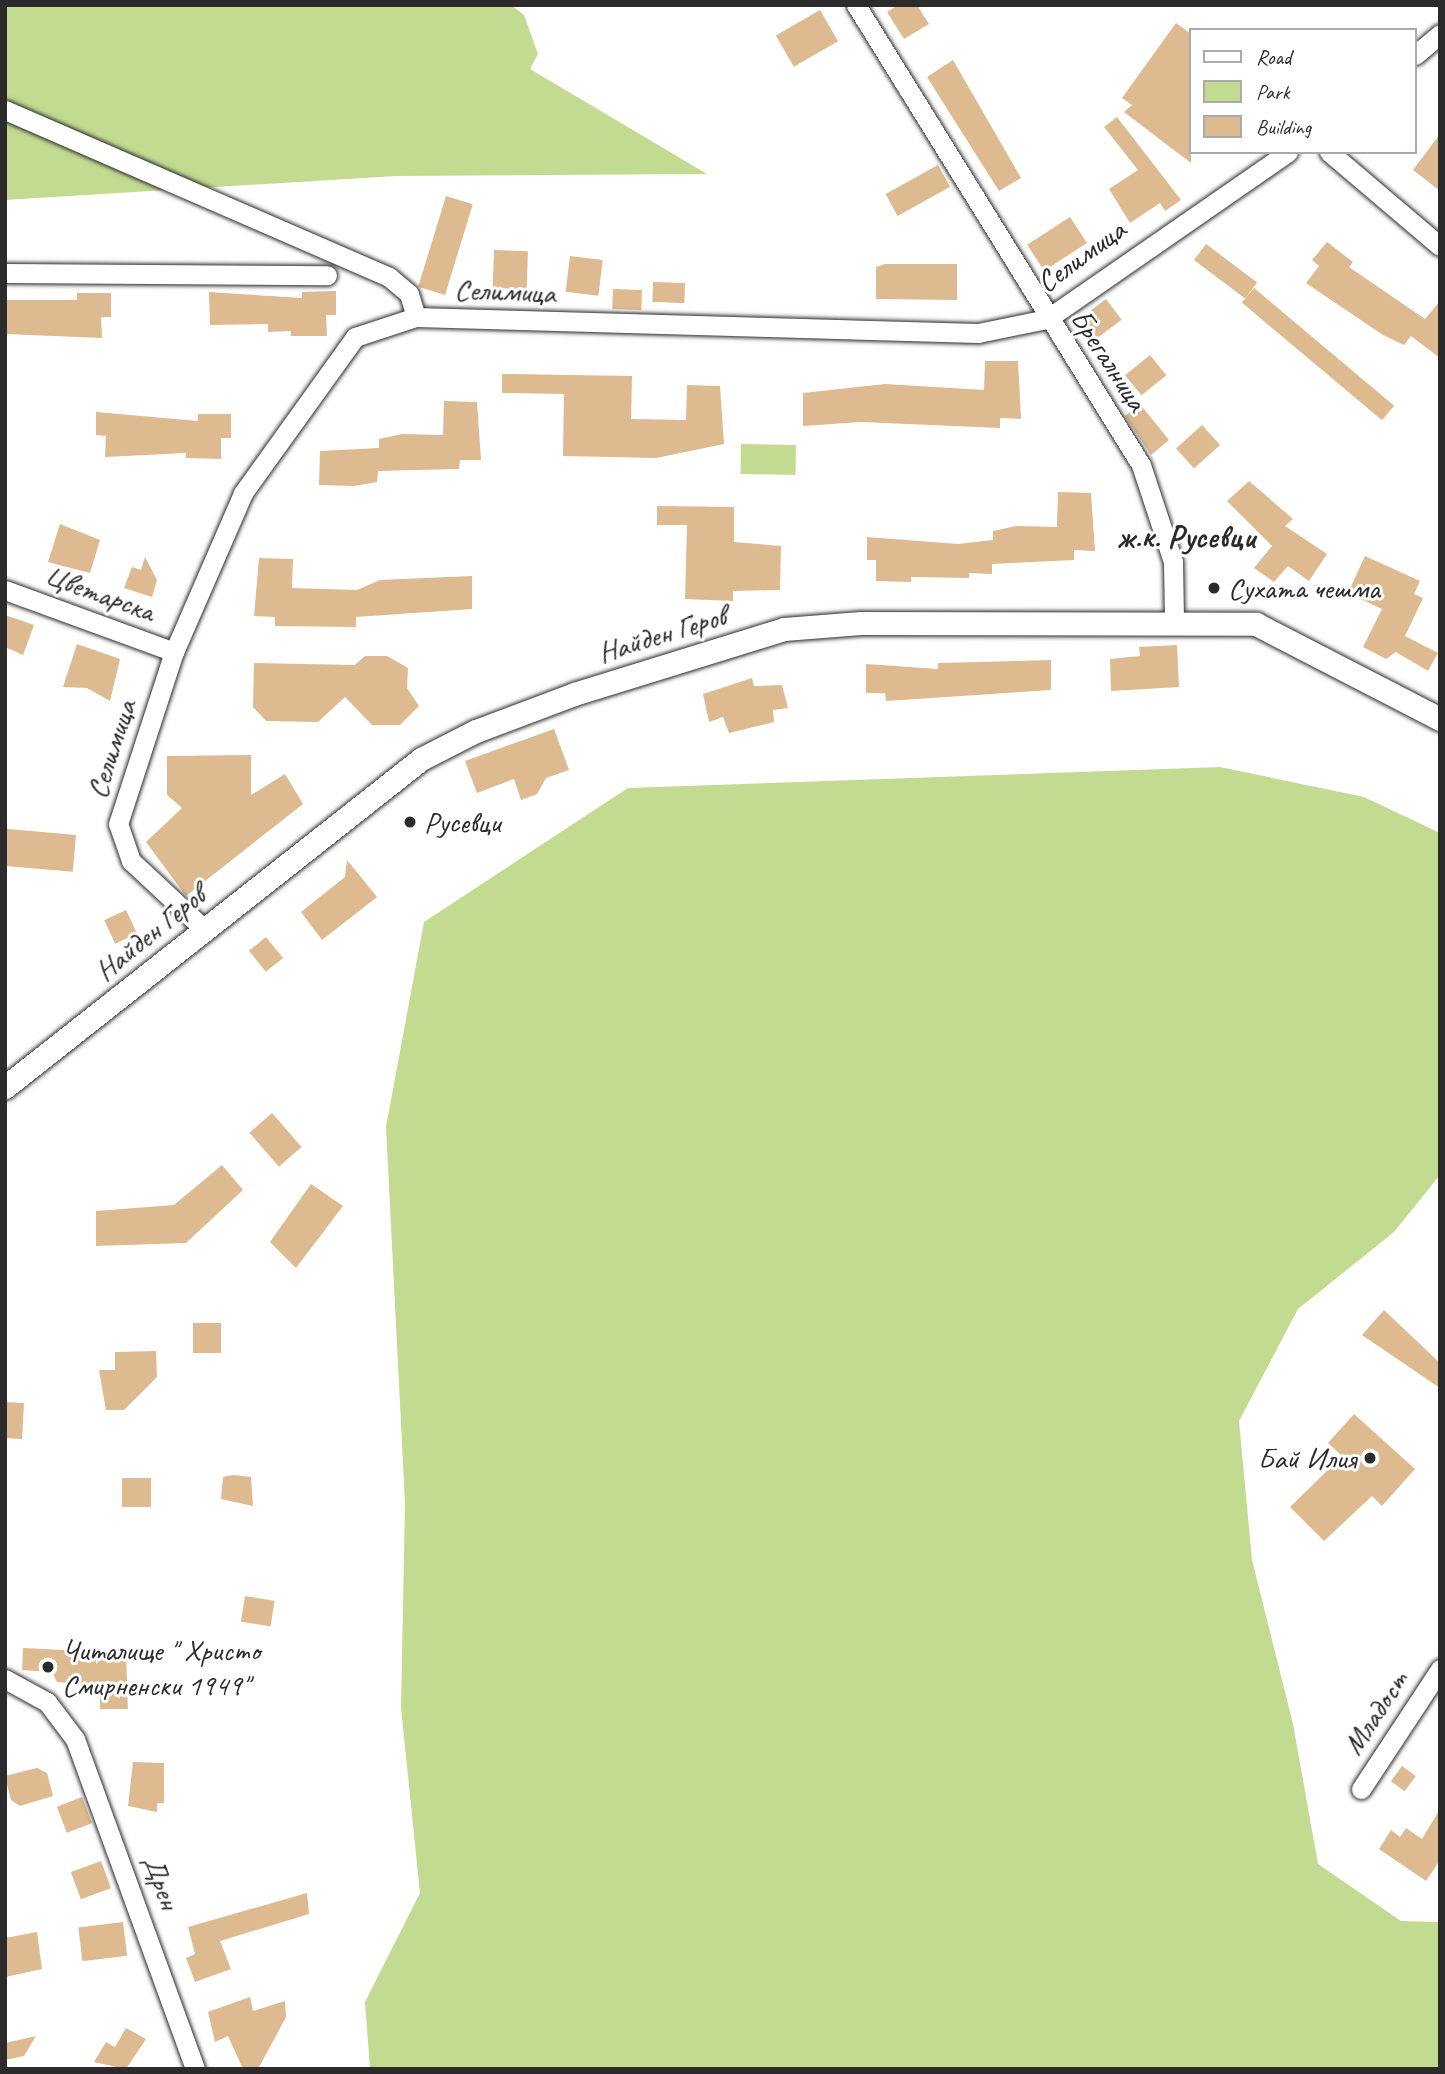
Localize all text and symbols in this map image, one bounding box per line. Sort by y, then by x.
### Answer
legend [1190,28,1417,154]
text: Road [1256,44,1291,70]
text: Park [1256,79,1289,105]
text: Building [1256,114,1311,140]
street label: Селимица [1030,212,1132,300]
street label: Селимица [454,271,556,311]
street label: Брегалница [1063,302,1155,418]
district label: ж.к. Русевци [1117,518,1255,556]
street label: Цветарска [40,557,160,629]
place label: Сухата чешма [1228,570,1377,606]
marker: Сухата чешма [1206,580,1222,596]
street label: Найден Геров [594,598,730,670]
street label: Селимица [78,695,144,803]
place label: Русевци [424,804,500,840]
marker: Русевци [402,814,418,830]
street label: Найден Геров [87,878,213,988]
place label: Бай Илия [1258,1440,1356,1476]
marker: Бай Илия [1362,1450,1378,1466]
place label: Читалище " Христо Смирненски 1949" [62,1632,260,1702]
marker: Читалище " Христо Смирненски 1949" [40,1659,56,1675]
street label: Младост [1335,1665,1415,1761]
street label: Дрен [136,1850,188,1914]

